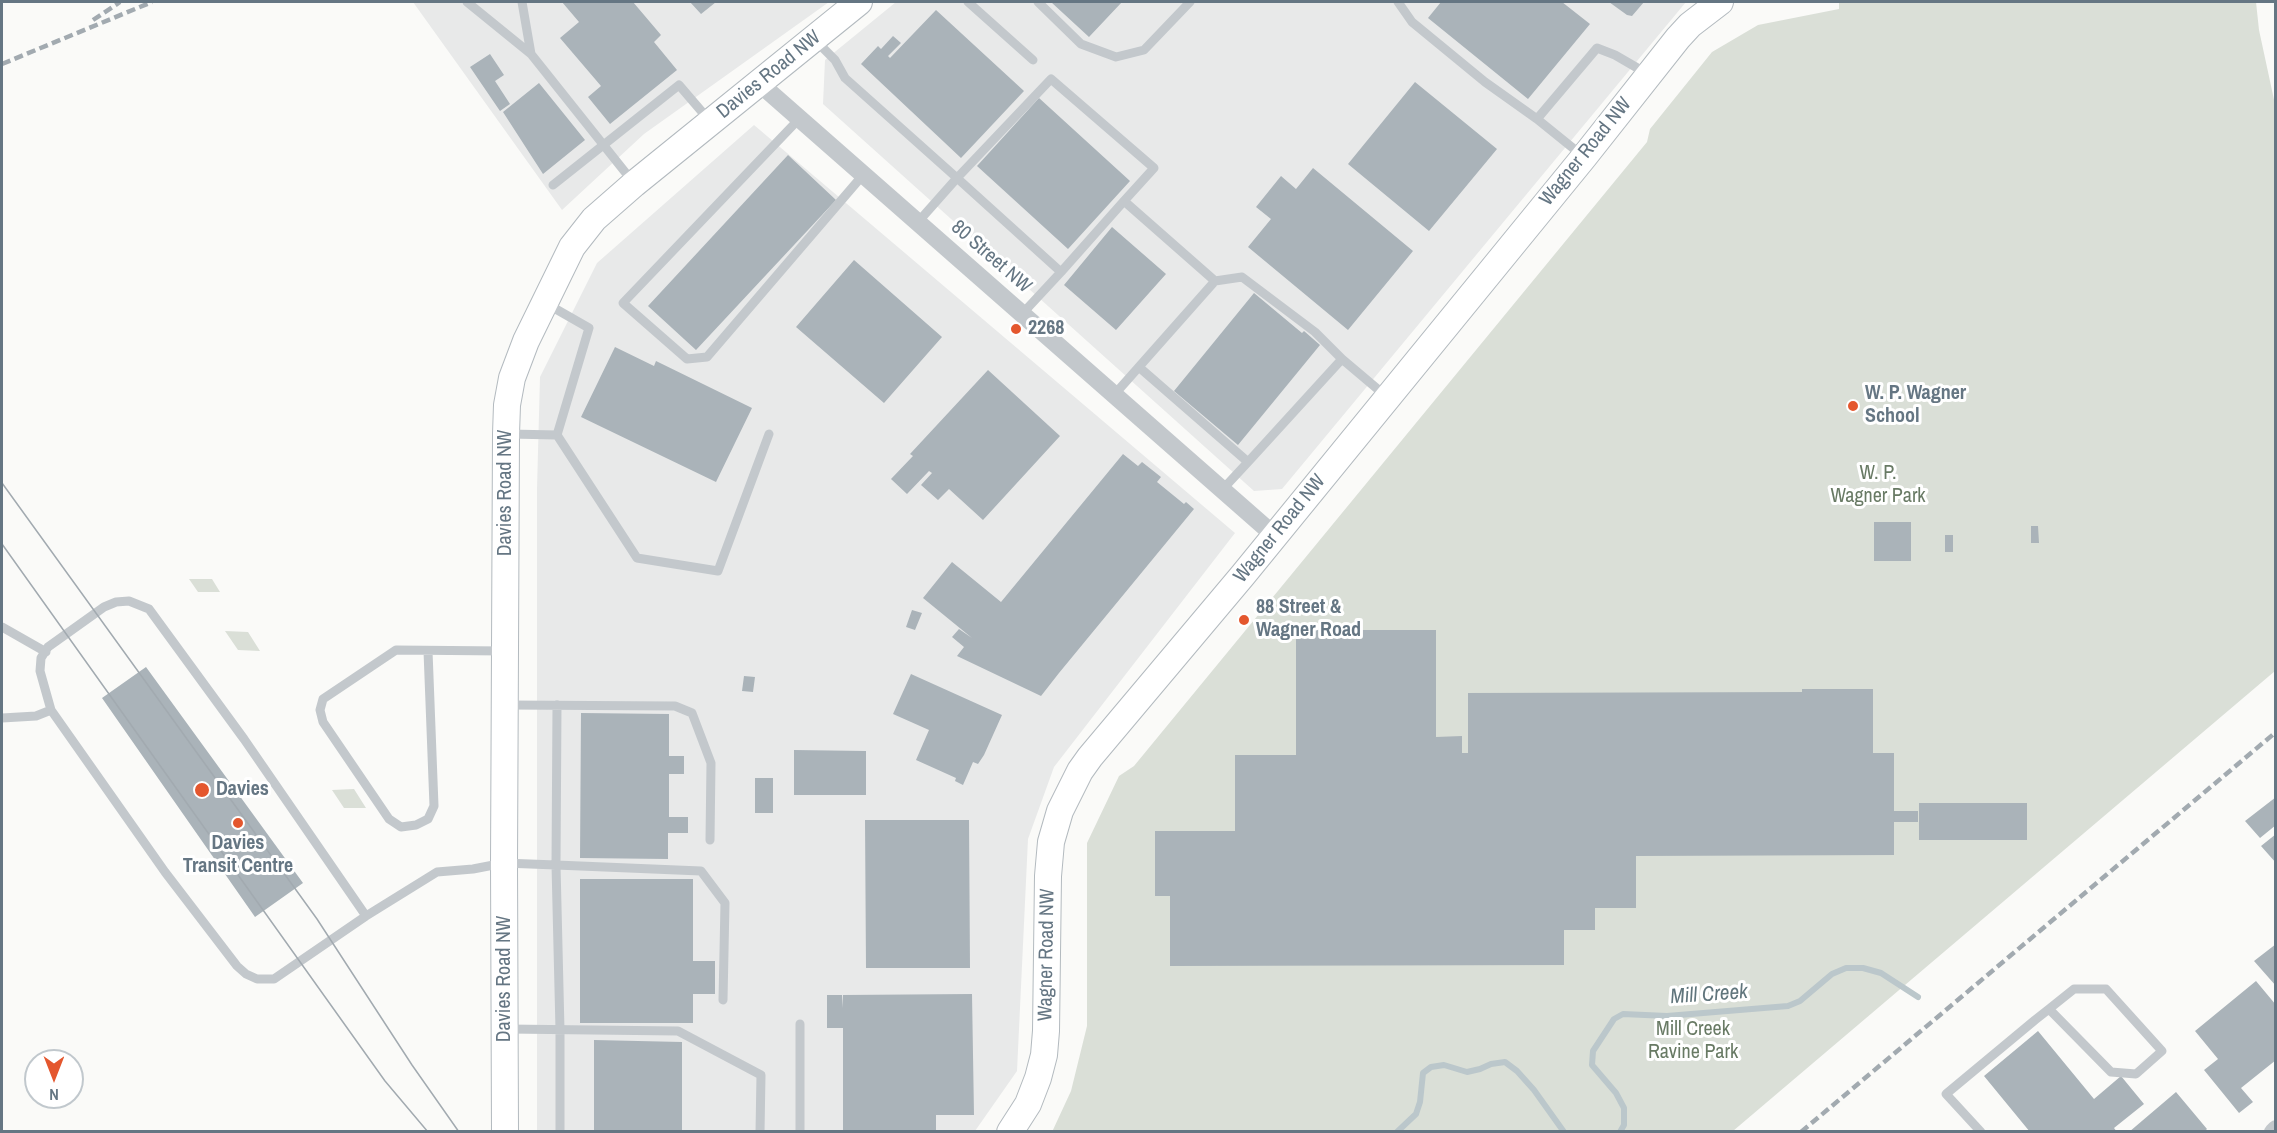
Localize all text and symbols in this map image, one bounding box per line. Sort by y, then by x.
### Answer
street label: Davies Road NW [712,26,826,124]
street label: Wagner Road NW [1535,93,1637,211]
street label: 80 Street NW [946,216,1036,298]
place label: 2268 [1028,317,1064,341]
marker: 2268 [1009,322,1023,336]
place label: W. P. Wagner School [1865,382,1966,429]
marker: W. P. Wagner School [1846,399,1860,413]
street label: Davies Road NW [494,430,518,556]
park label: W. P. Wagner Park [1830,462,1926,509]
street label: Wagner Road NW [1229,470,1331,588]
place label: 88 Street & Wagner Road [1256,596,1361,643]
marker: 88 Street & Wagner Road [1237,613,1251,627]
place label: Davies [216,778,269,802]
marker: Davies [193,781,211,799]
marker: Davies Transit Centre [231,816,245,830]
place label: Davies Transit Centre [183,832,293,879]
street label: Wagner Road NW [1034,889,1060,1021]
street label: Davies Road NW [493,916,517,1042]
water label: Mill Creek [1669,980,1749,1010]
park label: Mill Creek Ravine Park [1648,1018,1738,1065]
north arrow [24,1049,84,1109]
text: N [49,1084,59,1106]

